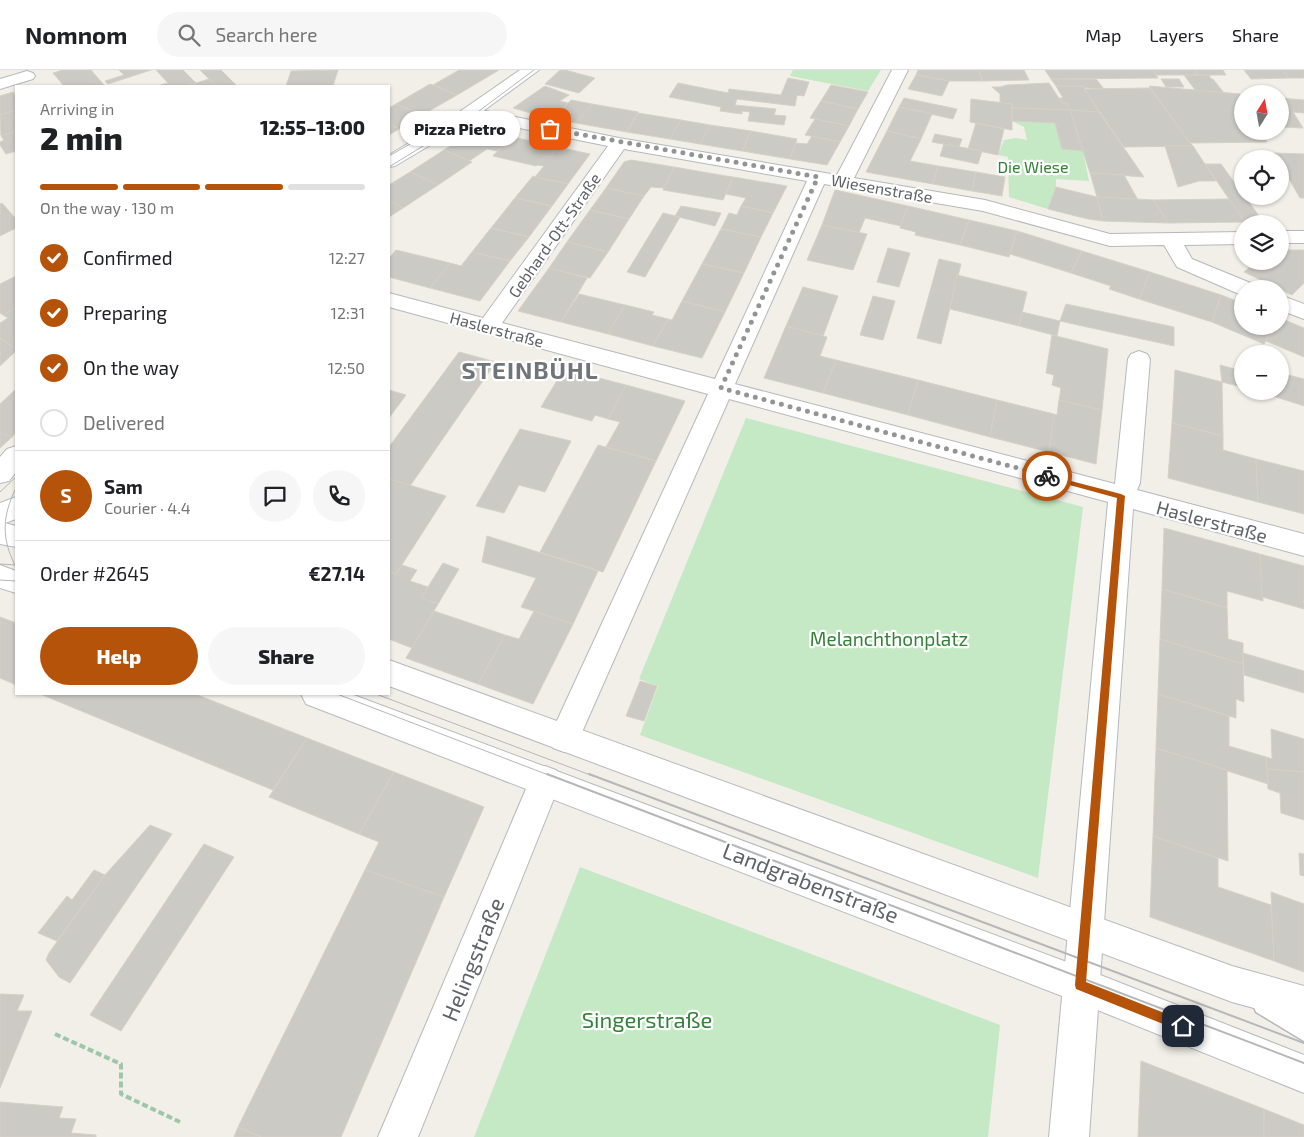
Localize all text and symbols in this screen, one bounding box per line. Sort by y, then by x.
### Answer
search box [157,12,507,57]
text: Nomnom [25,20,127,49]
icon: search [175,21,203,49]
text: Search here [215,23,317,46]
text: Map [1085,24,1121,46]
text: Layers [1149,24,1204,46]
text: Share [1232,24,1279,46]
north arrow [1234,85,1289,140]
map controls [1234,85,1289,400]
text: Arriving in [40,99,114,118]
pin [529,108,571,150]
callout: Pizza Pietro [400,112,520,146]
icon: bag [536,115,564,143]
text: 12:55–13:00 [260,116,365,139]
text: 2 min [40,118,123,156]
text: Pizza Pietro [414,119,506,138]
button: locate [1234,150,1289,205]
park label: Die Wiese [998,157,1069,176]
street label: Gebhard-Ott-Straße [504,169,604,301]
street label: Wiesenstraße [830,170,934,206]
text: On the way · 130 m [40,198,174,217]
button: layers [1234,215,1289,270]
icon: check [40,244,68,272]
text: Confirmed [83,246,173,269]
text: 12:27 [329,248,365,267]
button: + [1234,280,1289,335]
icon: check [40,299,68,327]
text: Preparing [83,301,167,324]
text: 12:31 [331,303,365,322]
street label: Haslerstraße [448,307,546,351]
button: − [1234,345,1289,400]
icon: check [40,354,68,382]
district label: STEINBÜHL [462,355,599,384]
text: On the way [83,356,179,379]
text: 12:50 [328,358,365,377]
text: Delivered [83,411,165,434]
courier [1022,451,1072,501]
icon: bike [1033,462,1061,490]
button: chat [249,470,301,522]
button: phone [313,470,365,522]
text: Sam [104,475,143,498]
text: S [60,484,72,507]
street label: Haslerstraße [1154,495,1270,547]
text: Courier · 4.4 [104,498,191,517]
text: Order #2645 [40,562,149,585]
text: €27.14 [308,562,365,585]
button: Help [40,627,198,685]
button: Share [208,627,365,685]
park label: Melanchthonplatz [810,627,968,650]
street label: Landgrabenstraße [719,836,903,928]
street label: Helingstraße [435,894,509,1024]
pin [1162,1005,1204,1047]
park label: Singerstraße [582,1006,712,1032]
icon: home [1169,1012,1197,1040]

